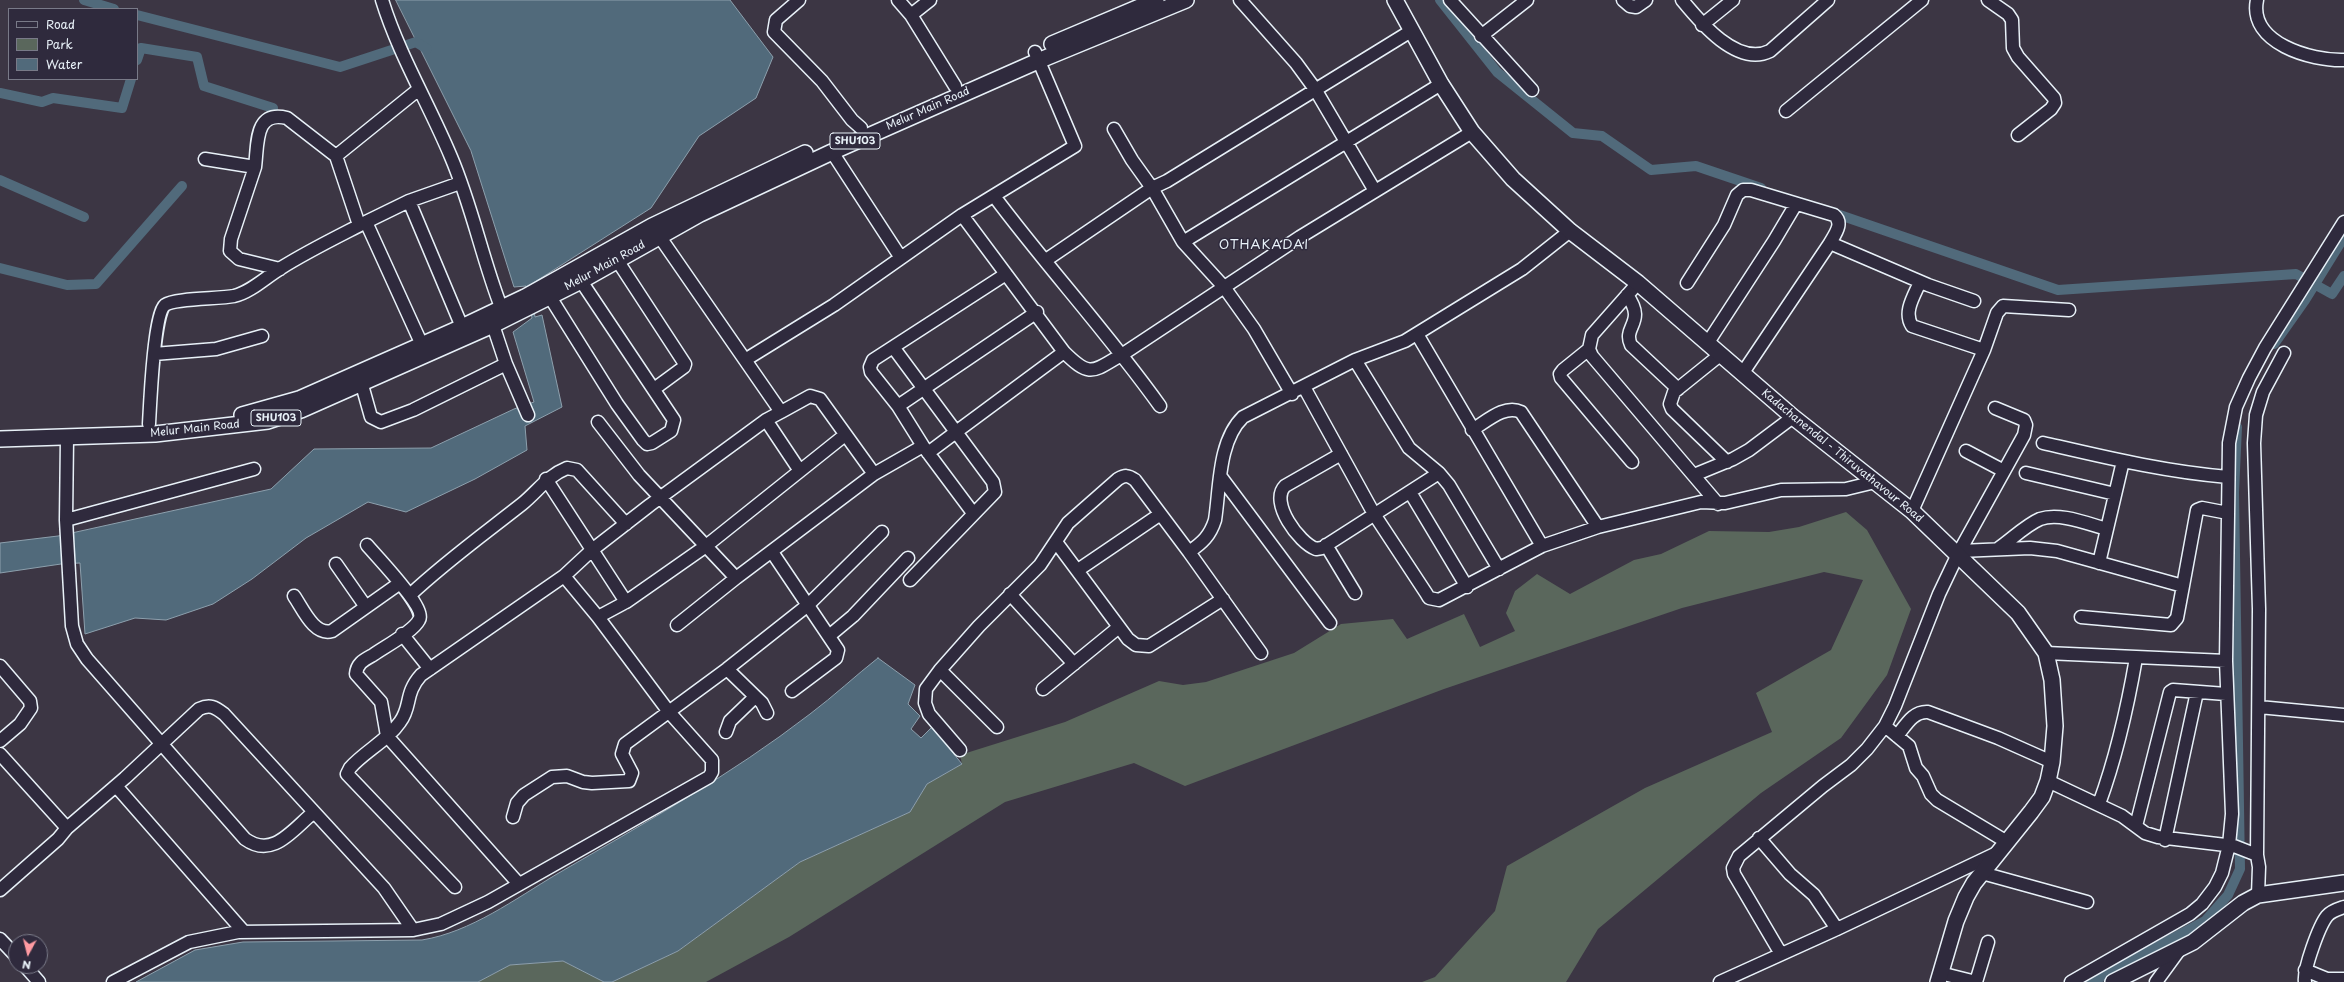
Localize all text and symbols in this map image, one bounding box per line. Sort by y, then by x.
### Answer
legend [8,8,138,80]
text: Road [46,15,75,33]
text: Park [46,35,73,53]
text: Water [46,55,82,73]
street label: Melur Main Road [884,85,972,133]
road number: SHU103 [830,133,880,149]
district label: OTHAKADAI [1220,237,1308,253]
street label: Melur Main Road [562,238,648,294]
street label: Kadachanendal - Thiruvathavour Road [1758,387,1926,525]
road number: SHU103 [251,410,301,426]
street label: Melur Main Road [149,418,241,440]
north arrow [8,934,48,974]
text: N [21,956,32,974]

